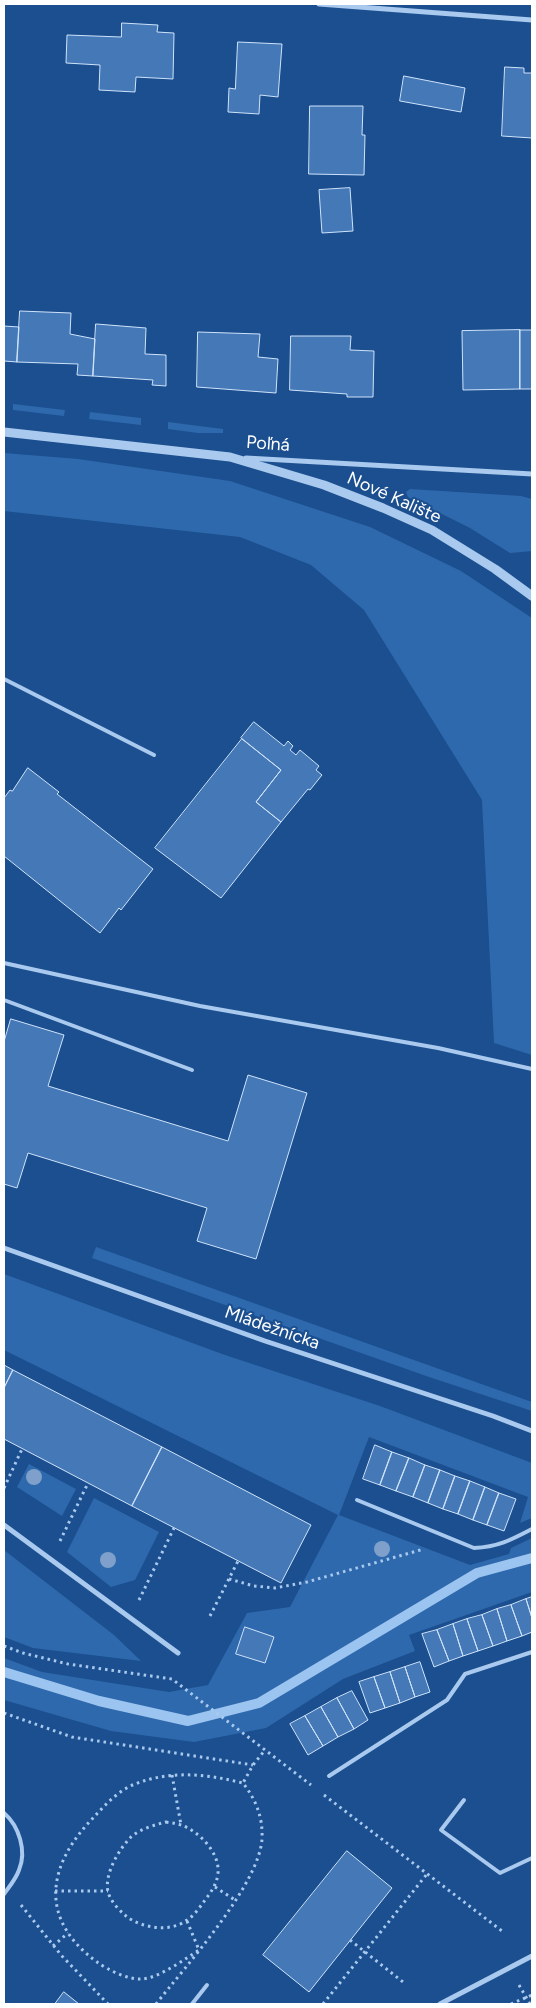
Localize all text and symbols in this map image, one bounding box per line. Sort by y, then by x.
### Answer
street label: Poľná [245,432,291,456]
street label: Nové Kalište [344,468,444,528]
street label: Mládežnícka [222,1302,322,1354]

